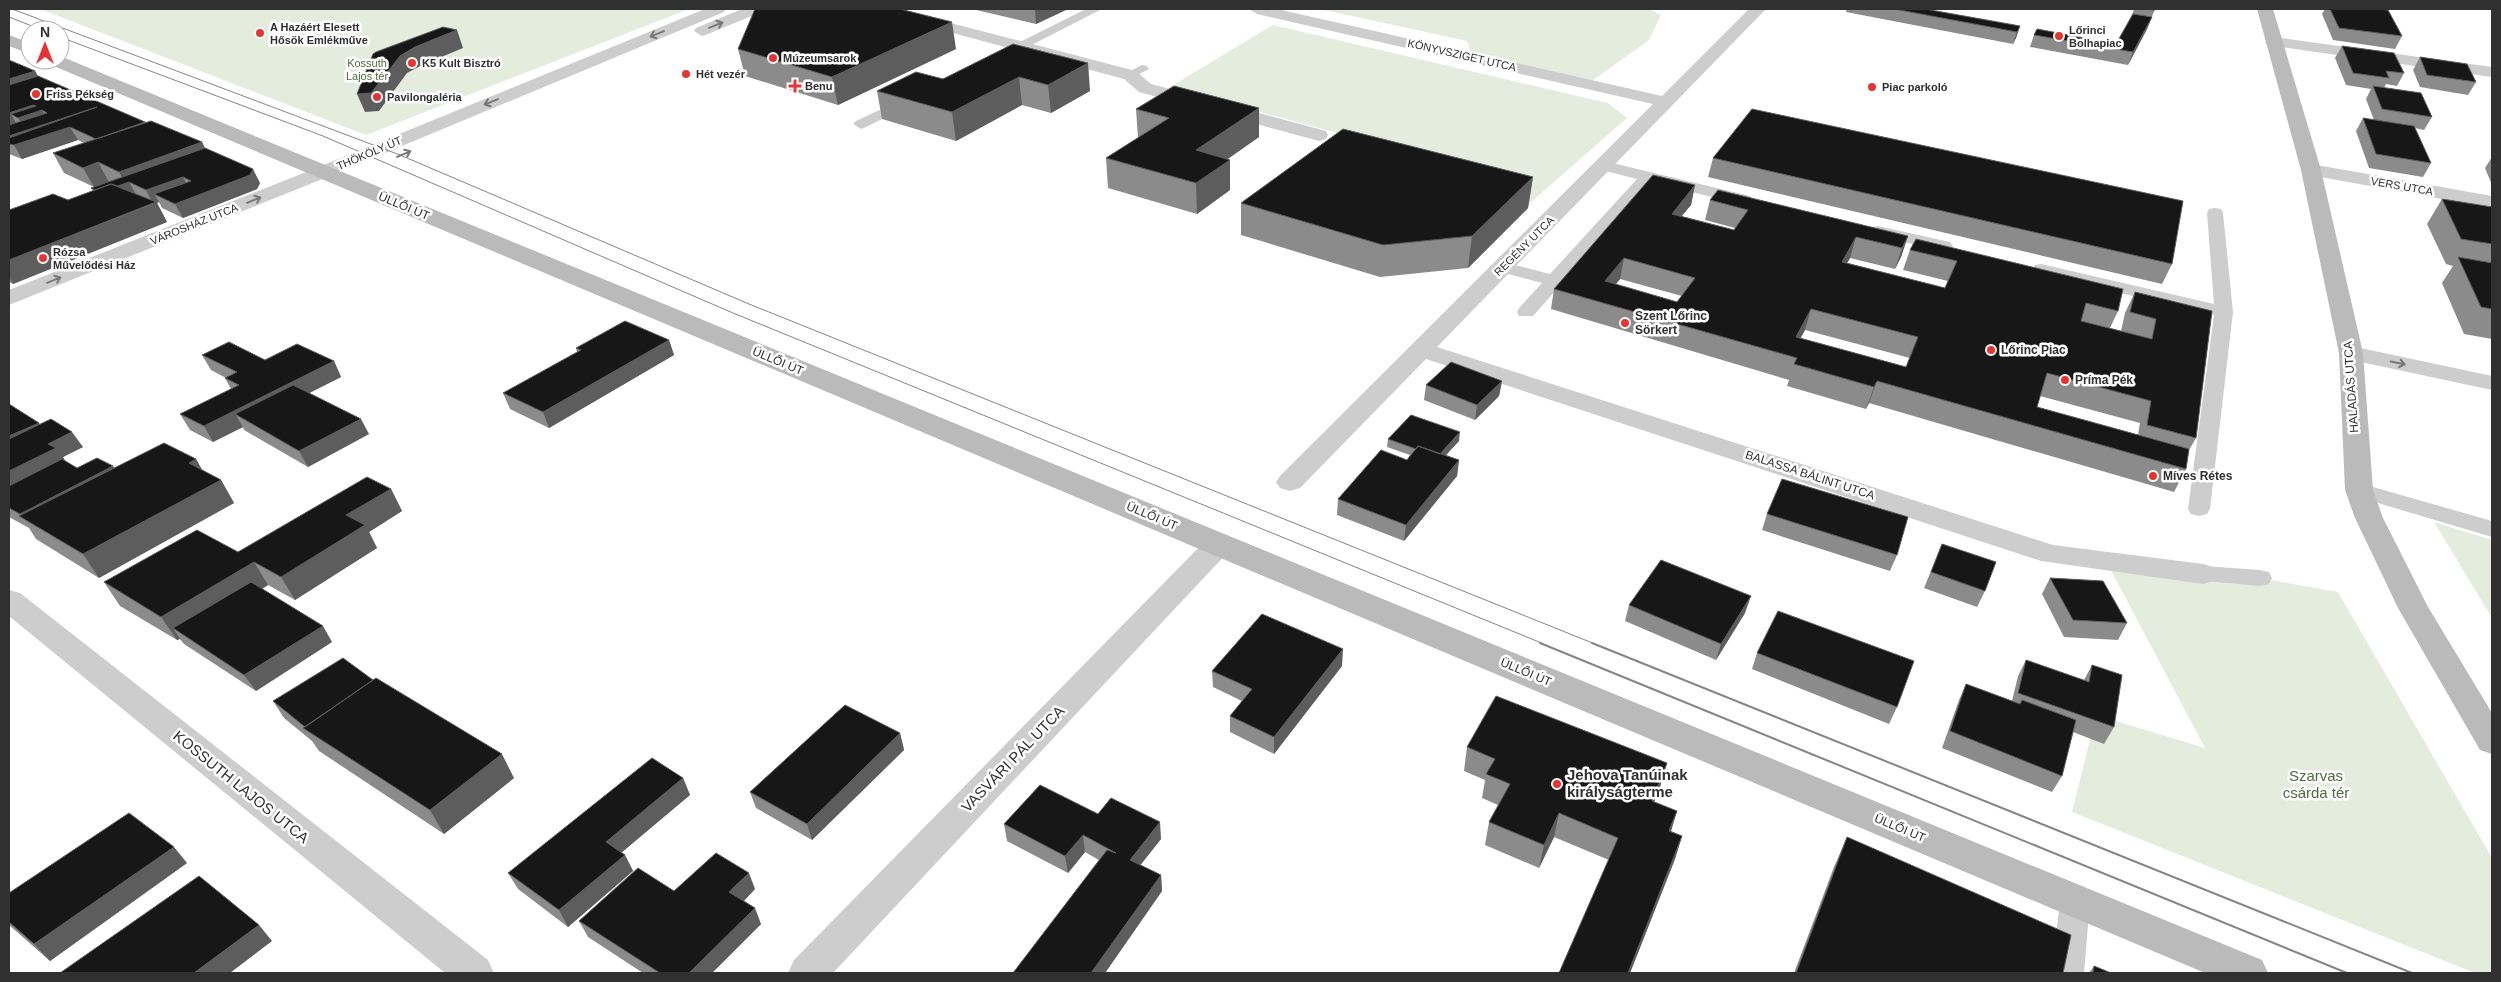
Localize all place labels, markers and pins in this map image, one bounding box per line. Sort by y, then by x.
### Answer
place label: A Hazáért Elesett Hősök Emlékműve [270,21,368,46]
place label: Lőrinci Bolhapiac [2069,24,2122,49]
marker: A Hazáért Elesett Hősök Emlékműve [254,27,266,39]
marker: Lőrinci Bolhapiac [2053,30,2065,42]
marker: Múzeumsarok [767,52,779,64]
place label: Múzeumsarok [783,52,857,64]
marker: K5 Kult Bisztró [406,57,418,69]
place label: K5 Kult Bisztró [422,57,501,69]
marker: Hét vezér [680,68,692,80]
place label: Hét vezér [696,68,746,80]
marker: Benu [789,80,801,92]
place label: Benu [805,80,833,92]
marker: Piac parkoló [1866,81,1878,93]
place label: Piac parkoló [1882,81,1948,93]
marker: Friss Pékség [30,88,42,100]
place label: Friss Pékség [46,88,114,100]
marker: Pavilongaléria [371,91,383,103]
place label: Pavilongaléria [387,91,462,103]
place label: Rózsa Művelődési Ház [53,246,136,271]
marker: Rózsa Művelődési Ház [37,252,49,264]
place label: Szent Lőrinc Sörkert [1635,309,1707,337]
marker: Szent Lőrinc Sörkert [1619,317,1631,329]
place label: Lőrinc Piac [2001,343,2066,357]
marker: Lőrinc Piac [1985,344,1997,356]
place label: Príma Pék [2075,373,2133,387]
marker: Príma Pék [2059,374,2071,386]
place label: Míves Rétes [2163,469,2233,483]
marker: Míves Rétes [2147,470,2159,482]
place label: Jehova Tanúinak királyságterme [1567,766,1688,800]
marker: Jehova Tanúinak királyságterme [1551,778,1563,790]

